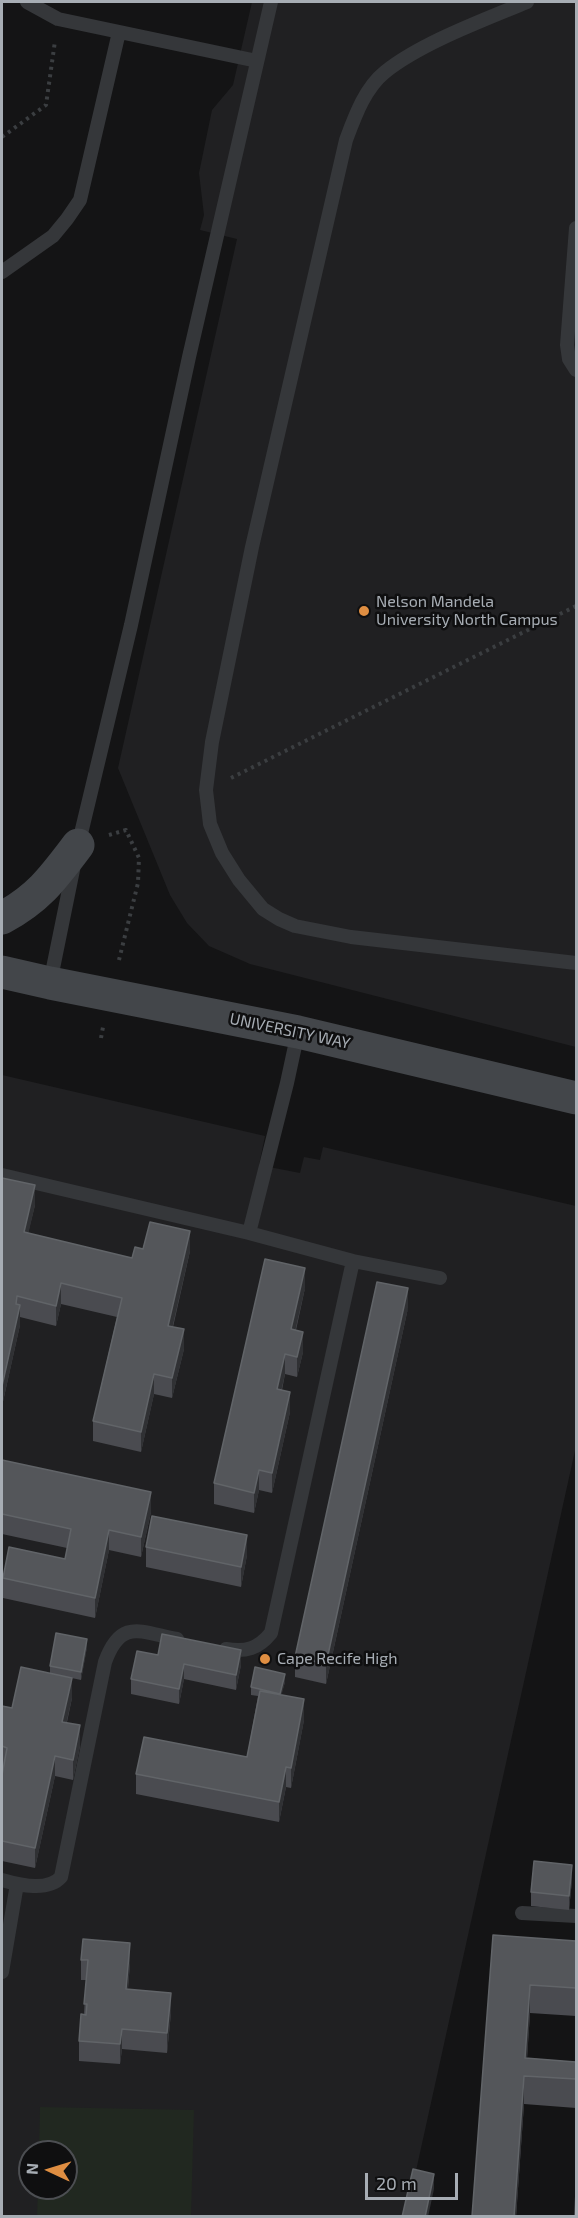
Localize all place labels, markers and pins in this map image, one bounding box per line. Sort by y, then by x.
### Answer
place label: Nelson Mandela University North Campus [376,592,558,630]
marker: Nelson Mandela University North Campus [357,604,371,618]
place label: Cape Recife High [277,1649,398,1669]
marker: Cape Recife High [258,1652,272,1666]

